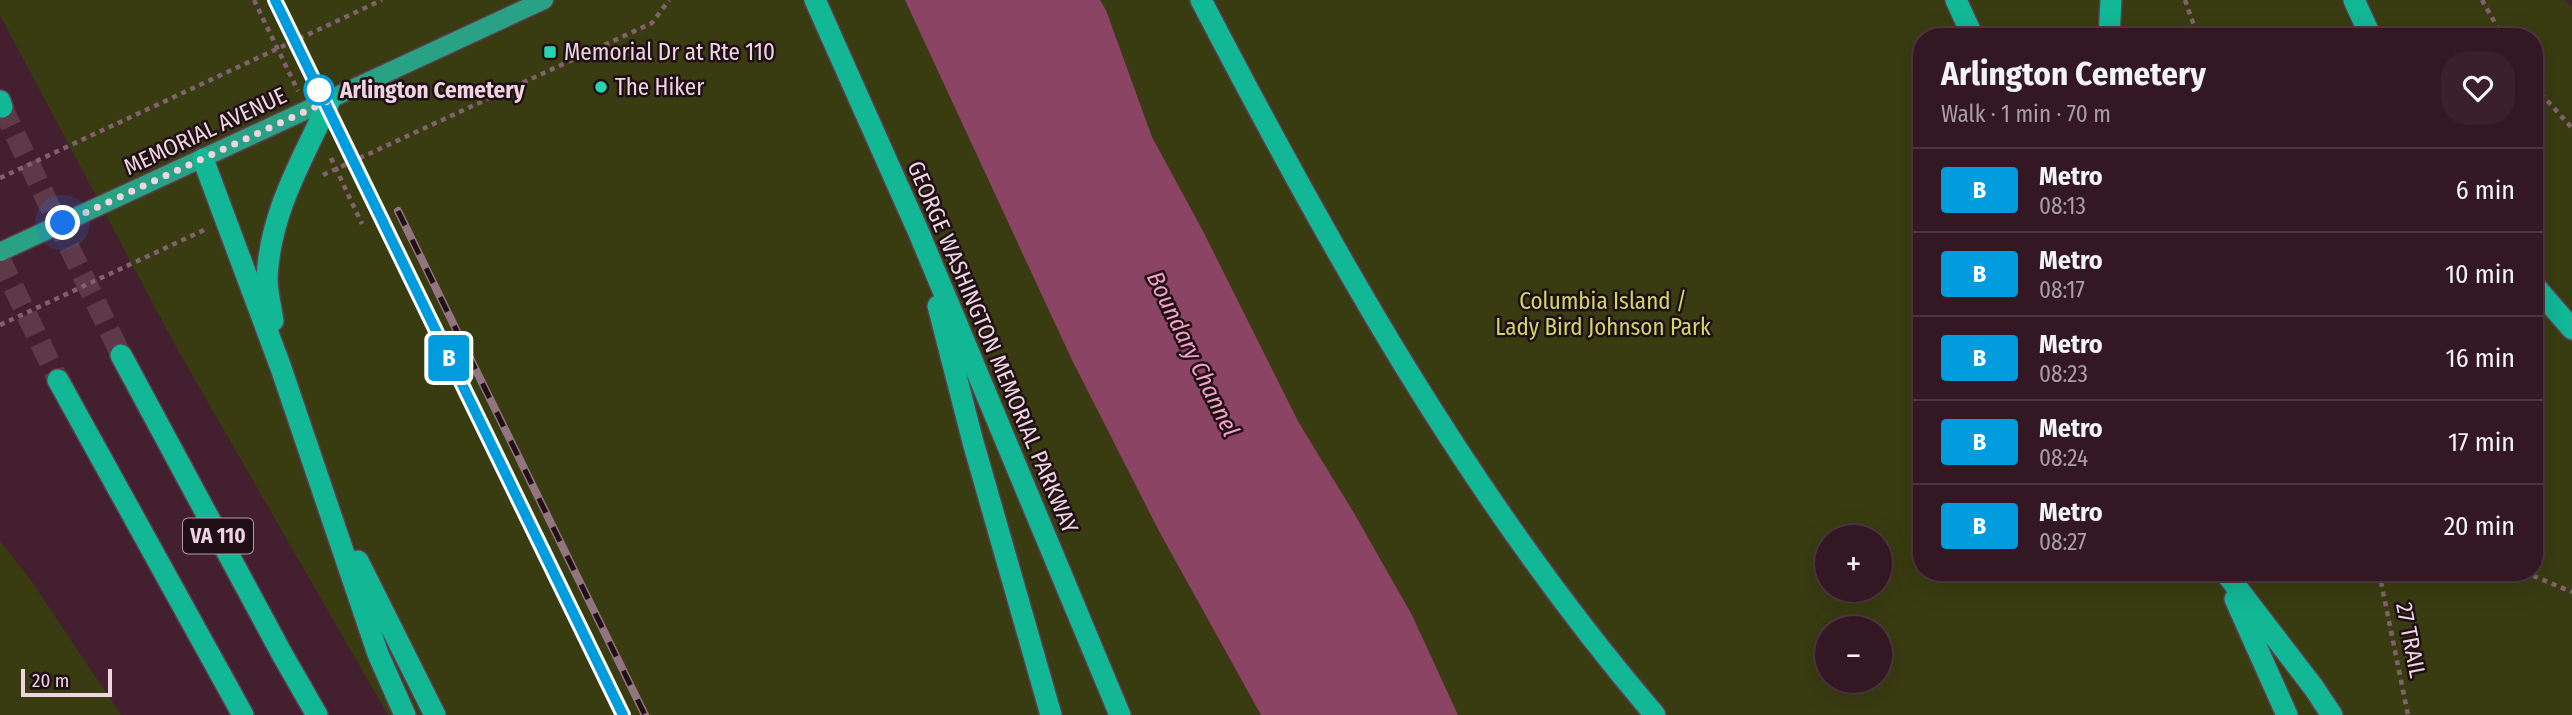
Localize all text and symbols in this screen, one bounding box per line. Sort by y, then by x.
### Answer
place label: Memorial Dr at Rte 110 [564,38,775,66]
marker: Memorial Dr at Rte 110 [542,44,558,60]
button: heart [2441,51,2515,125]
text: Arlington Cemetery [1941,54,2206,94]
place label: The Hiker [615,73,704,101]
marker: Arlington Cemetery [304,75,334,105]
place label: Arlington Cemetery [339,76,526,104]
marker: The Hiker [593,79,609,95]
street label: MEMORIAL AVENUE [119,81,291,181]
text: Walk · 1 min · 70 m [1941,100,2111,128]
street label: GEORGE WASHINGTON MEMORIAL PARKWAY [902,157,1085,538]
text: Metro [2039,161,2103,192]
text: 6 min [2456,175,2515,206]
text: B [1973,176,1986,204]
text: 08:13 [2039,192,2086,220]
your location [45,205,80,240]
text: Metro [2039,245,2103,276]
text: 10 min [2445,259,2515,290]
text: B [1973,260,1986,288]
water label: Boundary Channel [1141,267,1245,441]
text: 08:17 [2039,276,2085,304]
park label: Columbia Island / Lady Bird Johnson Park [1495,287,1711,341]
text: Metro [2039,329,2103,360]
line badge: B [426,335,472,381]
text: 16 min [2446,343,2515,374]
text: B [442,344,456,372]
text: B [1973,344,1986,372]
text: 08:23 [2039,360,2088,388]
text: Metro [2039,413,2103,444]
text: 17 min [2448,427,2515,458]
text: B [1973,428,1986,456]
text: 08:24 [2039,444,2088,472]
text: Metro [2039,497,2103,528]
text: 20 min [2444,511,2515,542]
text: B [1973,512,1986,540]
road number: VA 110 [183,518,253,554]
map controls [1815,525,1892,693]
button: + [1815,525,1892,602]
text: 08:27 [2039,528,2087,556]
street label: 27 TRAIL [2390,600,2432,680]
button: − [1815,616,1892,693]
scale bar [21,666,112,698]
text: 20 m [32,669,69,692]

